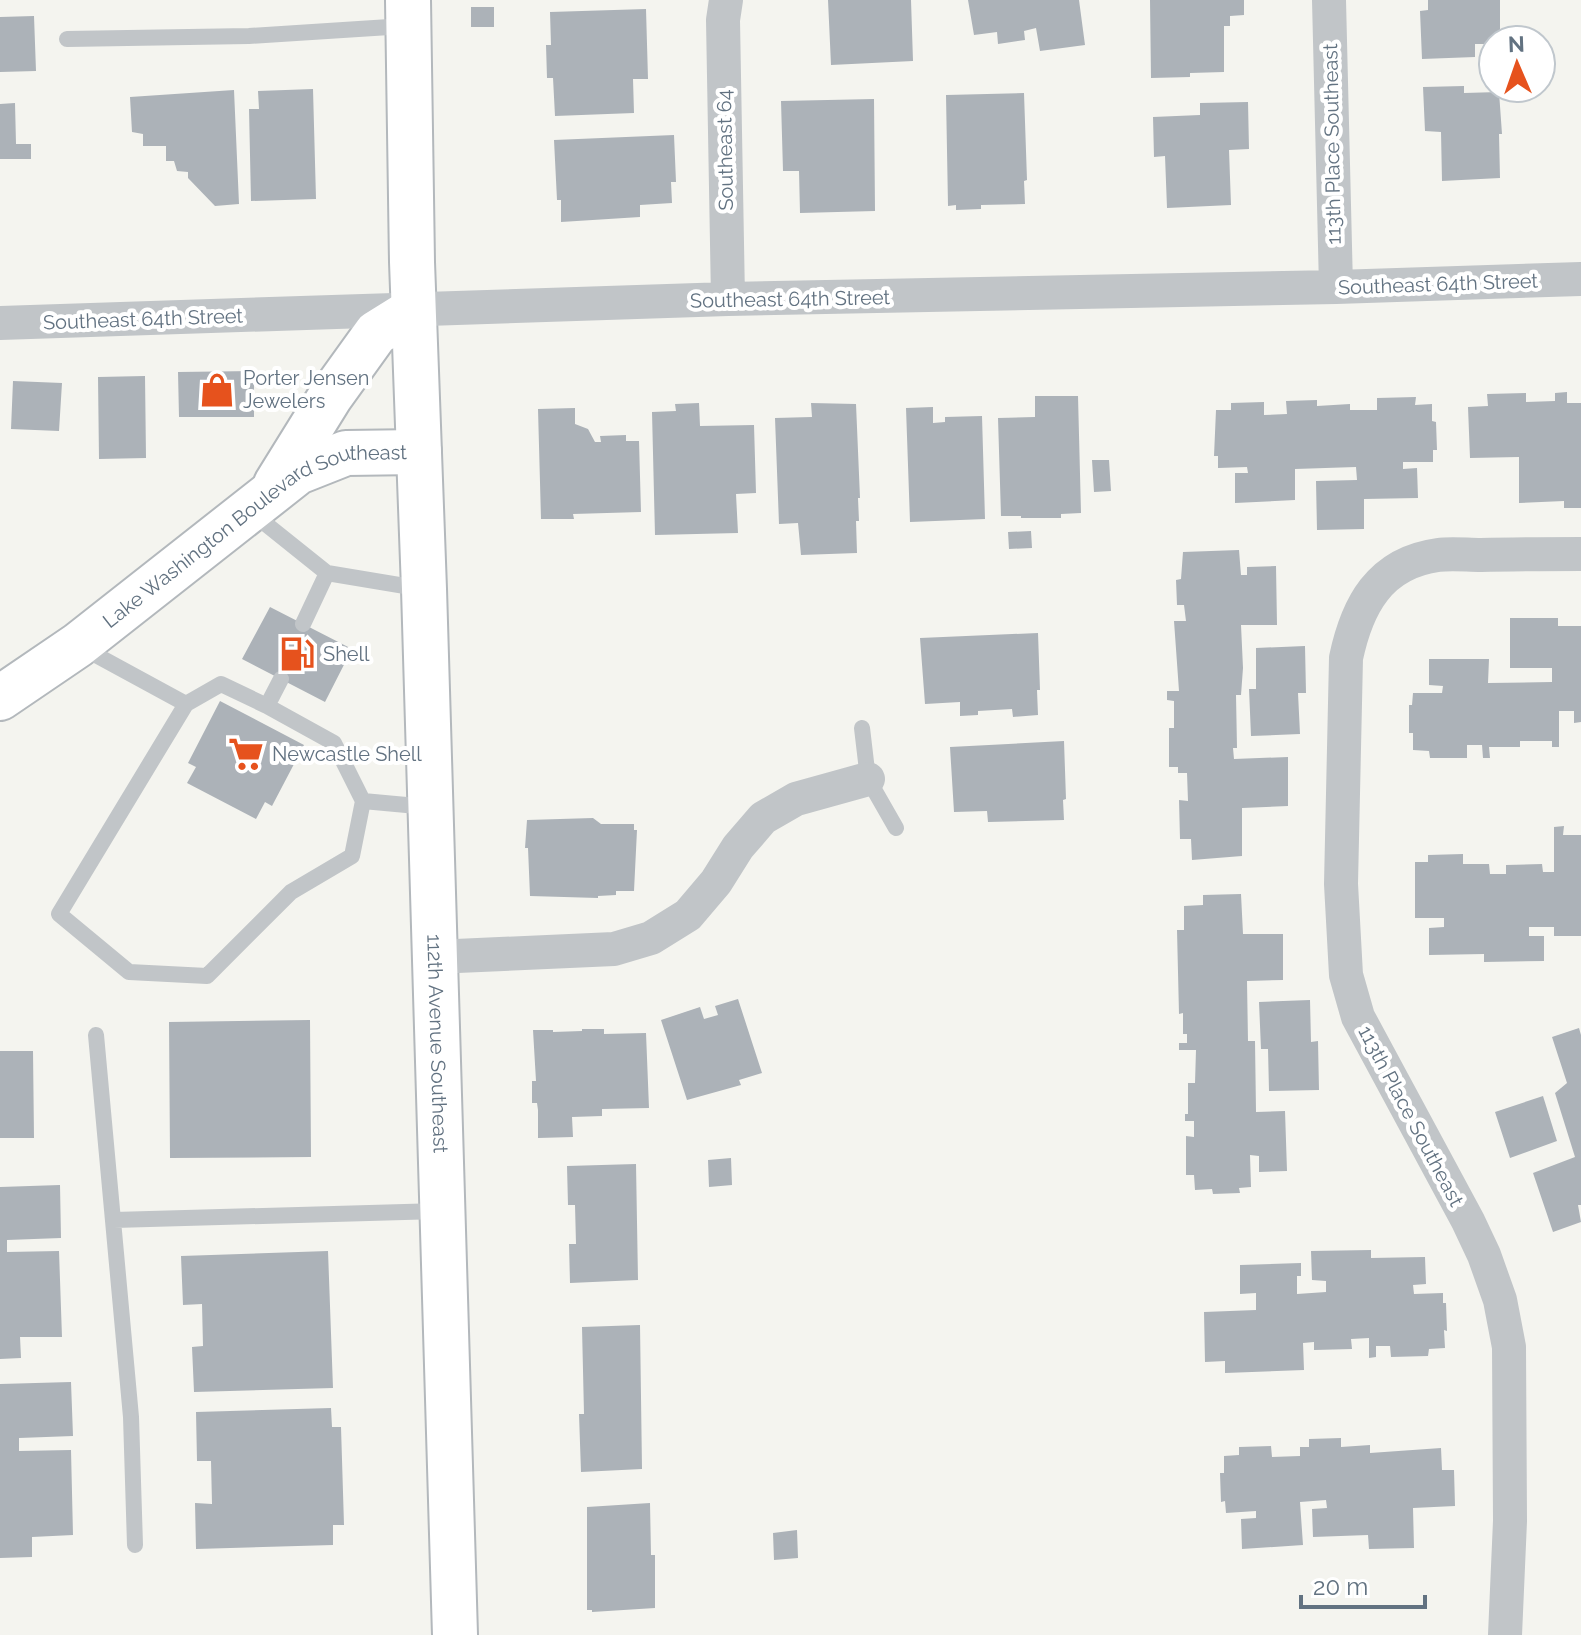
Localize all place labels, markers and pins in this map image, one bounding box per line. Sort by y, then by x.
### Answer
place label: Porter Jensen Jewelers [243,366,369,413]
shop icon: Porter Jensen Jewelers [198,371,236,409]
fuel station icon: Shell [278,635,316,673]
place label: Shell [323,642,370,666]
supermarket icon: Newcastle Shell [227,735,265,773]
place label: Newcastle Shell [272,742,422,766]

